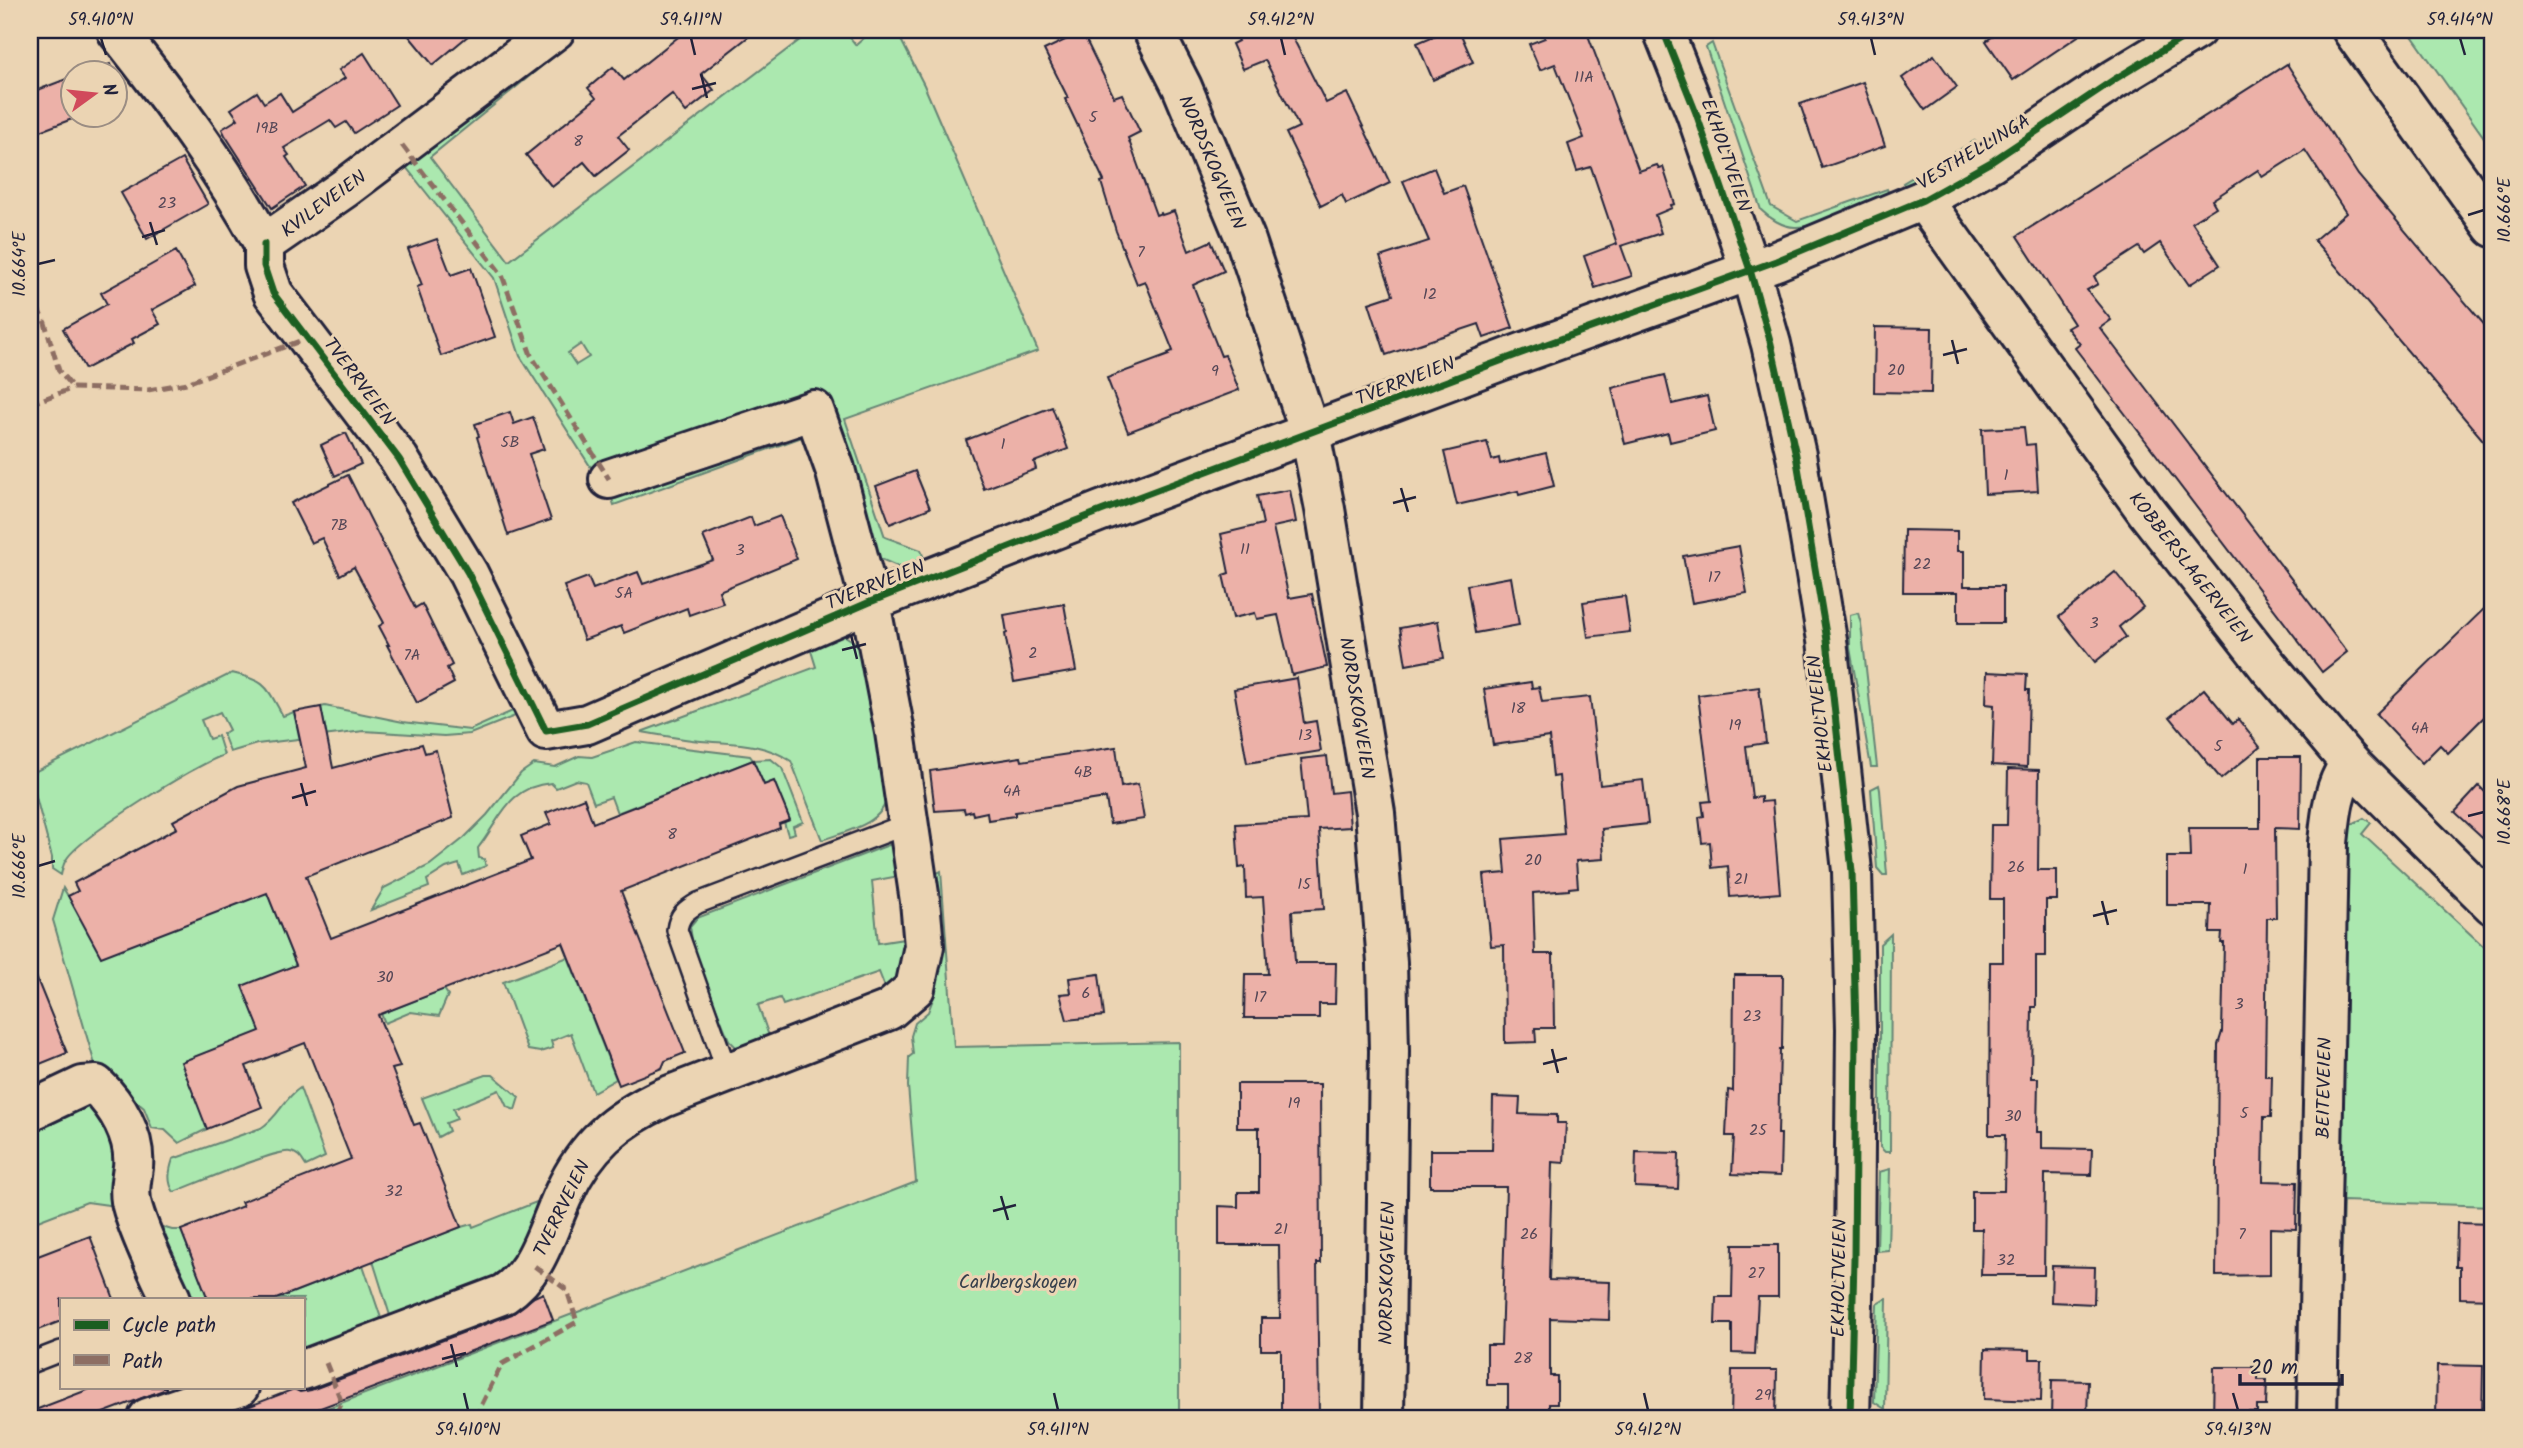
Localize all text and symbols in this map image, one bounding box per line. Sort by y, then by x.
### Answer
text: 59.410°N [68,6,134,35]
text: 59.411°N [660,6,722,35]
text: 59.412°N [1247,6,1315,35]
text: 59.413°N [1838,6,1904,35]
text: 59.414°N [2427,6,2493,35]
north arrow [60,60,130,130]
house number: 11A [1574,65,1594,90]
text: N [92,80,125,100]
street label: NORDSKOGVEIEN [1169,91,1253,235]
street label: EKHOLTVEIEN [1692,95,1759,217]
house number: 5 [1089,105,1099,130]
street label: VESTHELLINGA [1911,107,2037,199]
house number: 19B [255,116,279,141]
house number: 8 [573,129,583,154]
street label: KVILEVEIEN [275,163,373,246]
text: 10.666°E [2491,177,2520,243]
house number: 23 [158,191,176,216]
text: 10.664°E [6,231,35,297]
house number: 7 [1137,240,1145,265]
house number: 12 [1423,282,1437,307]
street label: TVERRVEIEN [315,331,402,433]
street label: TVERRVEIEN [1351,349,1460,415]
house number: 20 [1887,358,1905,383]
house number: 9 [1211,359,1219,384]
house number: 5B [501,430,519,455]
house number: 1 [1000,432,1006,457]
house number: 1 [2003,463,2009,488]
street label: KOBBERSLAGERVEIEN [2120,486,2259,651]
house number: 7B [330,513,348,538]
house number: 11 [1240,537,1250,562]
house number: 3 [735,538,745,563]
street label: TVERRVEIEN [822,552,930,619]
house number: 22 [1913,552,1931,577]
house number: 17 [1708,565,1721,590]
house number: 5A [615,581,633,606]
house number: 3 [2089,611,2099,636]
street label: NORDSKOGVEIEN [1330,635,1382,782]
house number: 2 [1028,641,1038,666]
house number: 7A [403,643,421,668]
street label: EKHOLTVEIEN [1800,653,1842,774]
house number: 18 [1511,696,1526,721]
house number: 19 [1729,713,1742,738]
house number: 4A [2411,716,2430,741]
house number: 13 [1298,723,1312,748]
house number: 5 [2214,734,2224,759]
house number: 4B [1073,760,1093,785]
text: 10.668°E [2491,778,2520,845]
house number: 4A [1003,779,1022,804]
house number: 8 [667,822,677,847]
text: 10.666°E [6,833,35,899]
house number: 20 [1524,848,1542,873]
house number: 26 [2007,855,2025,880]
house number: 1 [2242,857,2248,882]
house number: 21 [1734,867,1748,892]
house number: 15 [1297,872,1312,897]
house number: 30 [376,965,394,990]
house number: 6 [1082,981,1090,1006]
house number: 17 [1254,985,1267,1010]
house number: 3 [2234,992,2244,1017]
house number: 23 [1743,1004,1761,1029]
street label: BEITEVEIEN [2309,1037,2341,1139]
house number: 19 [1288,1091,1301,1116]
house number: 5 [2240,1101,2250,1126]
house number: 30 [2004,1104,2022,1129]
house number: 25 [1749,1118,1768,1143]
street label: TVERRVEIEN [526,1155,599,1262]
house number: 32 [385,1179,403,1204]
street label: NORDSKOGVEIEN [1372,1201,1404,1345]
house number: 21 [1274,1217,1288,1242]
street label: EKHOLTVEIEN [1824,1218,1856,1337]
house number: 26 [1520,1222,1538,1247]
house number: 7 [2238,1222,2246,1247]
house number: 32 [1997,1248,2015,1273]
house number: 27 [1748,1261,1765,1286]
park label: Carlbergskogen [959,1268,1077,1298]
legend [60,1298,304,1388]
text: Cycle path [122,1310,216,1343]
scale bar [2240,1343,2341,1387]
text: Path [122,1346,163,1379]
house number: 28 [1514,1346,1533,1371]
text: 20 m [2250,1352,2298,1385]
house number: 29 [1754,1383,1772,1408]
text: 59.410°N [435,1416,501,1445]
text: 59.411°N [1027,1416,1089,1445]
text: 59.412°N [1614,1416,1682,1445]
text: 59.413°N [2205,1416,2271,1445]

